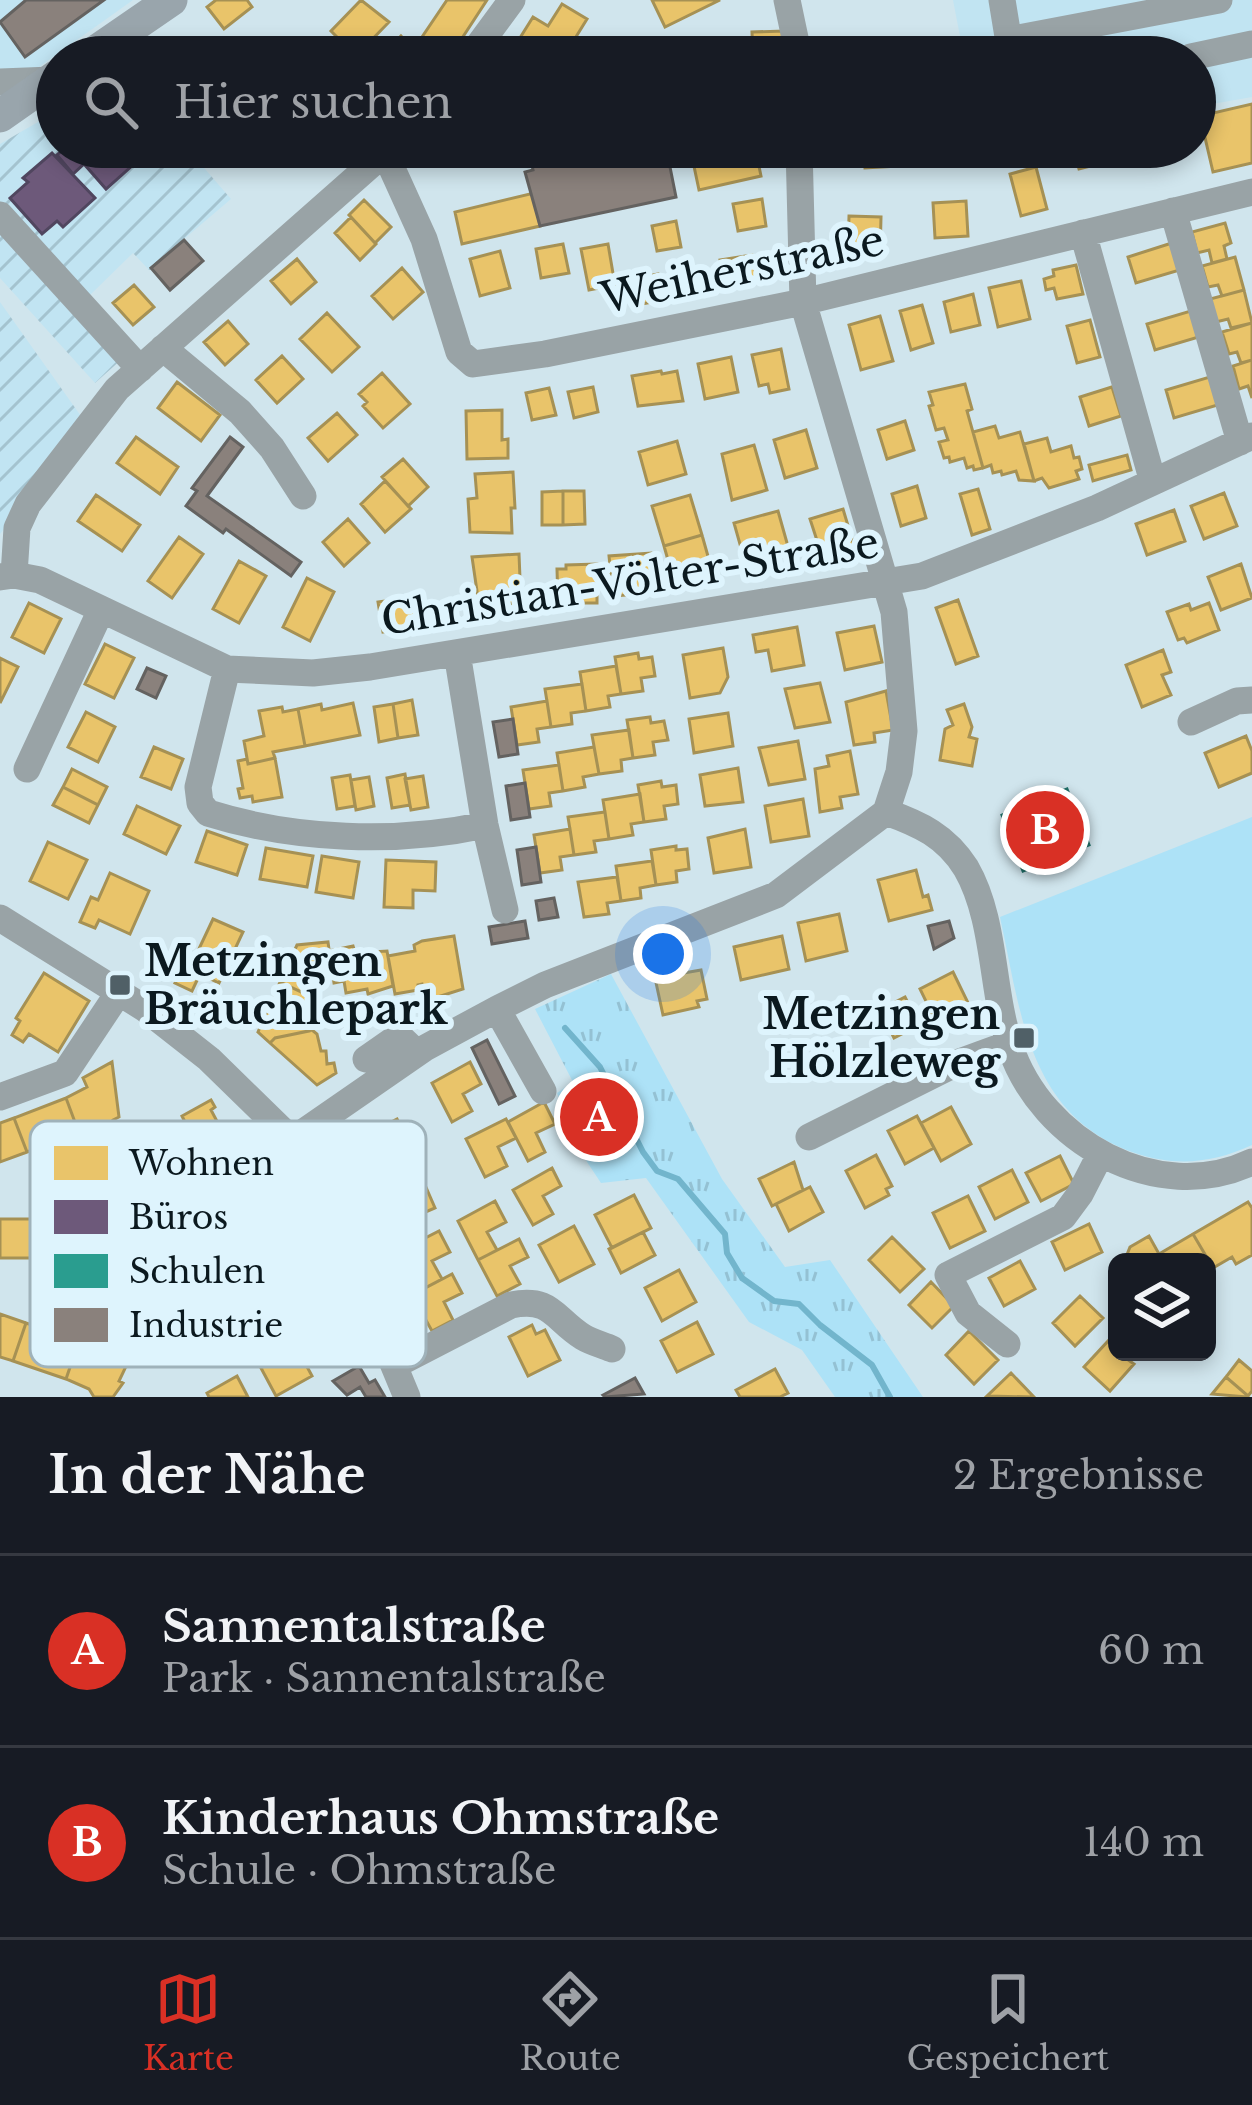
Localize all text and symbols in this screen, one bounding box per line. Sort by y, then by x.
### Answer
search box [36,36,1216,168]
icon: search [78,69,144,135]
text: Hier suchen [174,74,452,130]
street label: Weiherstraße [594,214,889,325]
street label: Christian-Völter-Straße [377,516,883,646]
pin: B [1006,785,1084,875]
your location [633,924,693,984]
place label: Metzingen Bräuchlepark [144,935,449,1035]
marker: Metzingen Bräuchlepark [107,972,133,998]
place label: Metzingen Hölzleweg [762,988,1001,1088]
marker: Metzingen Hölzleweg [1011,1025,1037,1051]
pin: A [560,1072,638,1162]
legend [30,1121,426,1367]
text: Wohnen [128,1143,274,1184]
text: Büros [129,1197,228,1238]
text: Schulen [129,1251,265,1292]
map controls [1108,1253,1216,1361]
button: layers [1108,1253,1216,1361]
text: Industrie [129,1305,283,1346]
text: In der Nähe [48,1444,366,1507]
text: 2 Ergebnisse [953,1451,1204,1500]
text: Sannentalstraße [162,1598,546,1654]
text: A [71,1626,103,1675]
text: 60 m [1098,1626,1204,1675]
text: Park · Sannentalstraße [162,1654,606,1703]
text: Kinderhaus Ohmstraße [162,1790,719,1846]
text: B [71,1818,103,1867]
text: 140 m [1083,1818,1204,1867]
text: Schule · Ohmstraße [162,1846,556,1895]
tab: Karte [143,1966,234,2079]
tab: Route [520,1966,621,2079]
tab: Gespeichert [906,1966,1109,2079]

